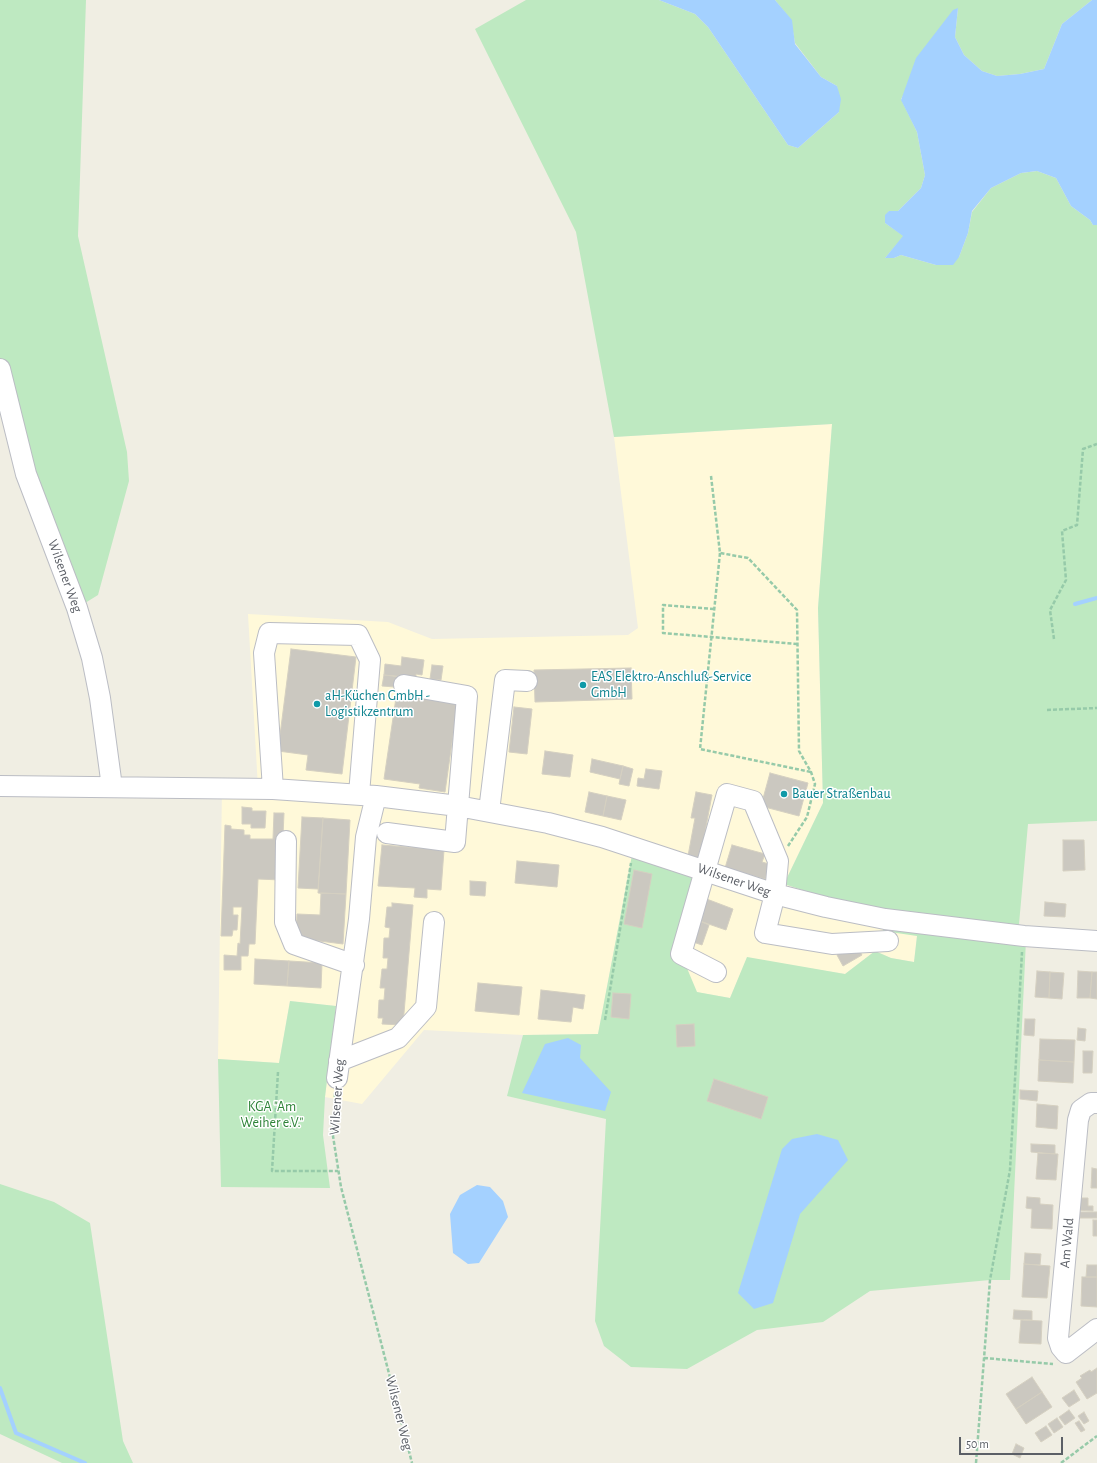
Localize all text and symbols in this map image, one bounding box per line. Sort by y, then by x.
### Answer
street label: Wilsener Weg [44,537,86,615]
place label: EAS Elektro-Anschluß-Service GmbH [591,669,752,702]
marker: EAS Elektro-Anschluß-Service GmbH [578,680,588,690]
place label: aH-Küchen GmbH - Logistikzentrum [325,688,430,720]
marker: aH-Küchen GmbH - Logistikzentrum [312,699,322,709]
place label: Bauer Straßenbau [792,786,891,802]
marker: Bauer Straßenbau [779,789,789,799]
street label: Wilsener Weg [695,860,773,900]
street label: Wilsener Weg [326,1058,348,1136]
park label: KGA "Am Weiher e.V." [241,1099,303,1132]
street label: Am Wald [1056,1217,1078,1269]
street label: Wilsener Weg [382,1374,416,1452]
scale bar [961,1429,1065,1455]
text: 50 m [966,1438,989,1450]

